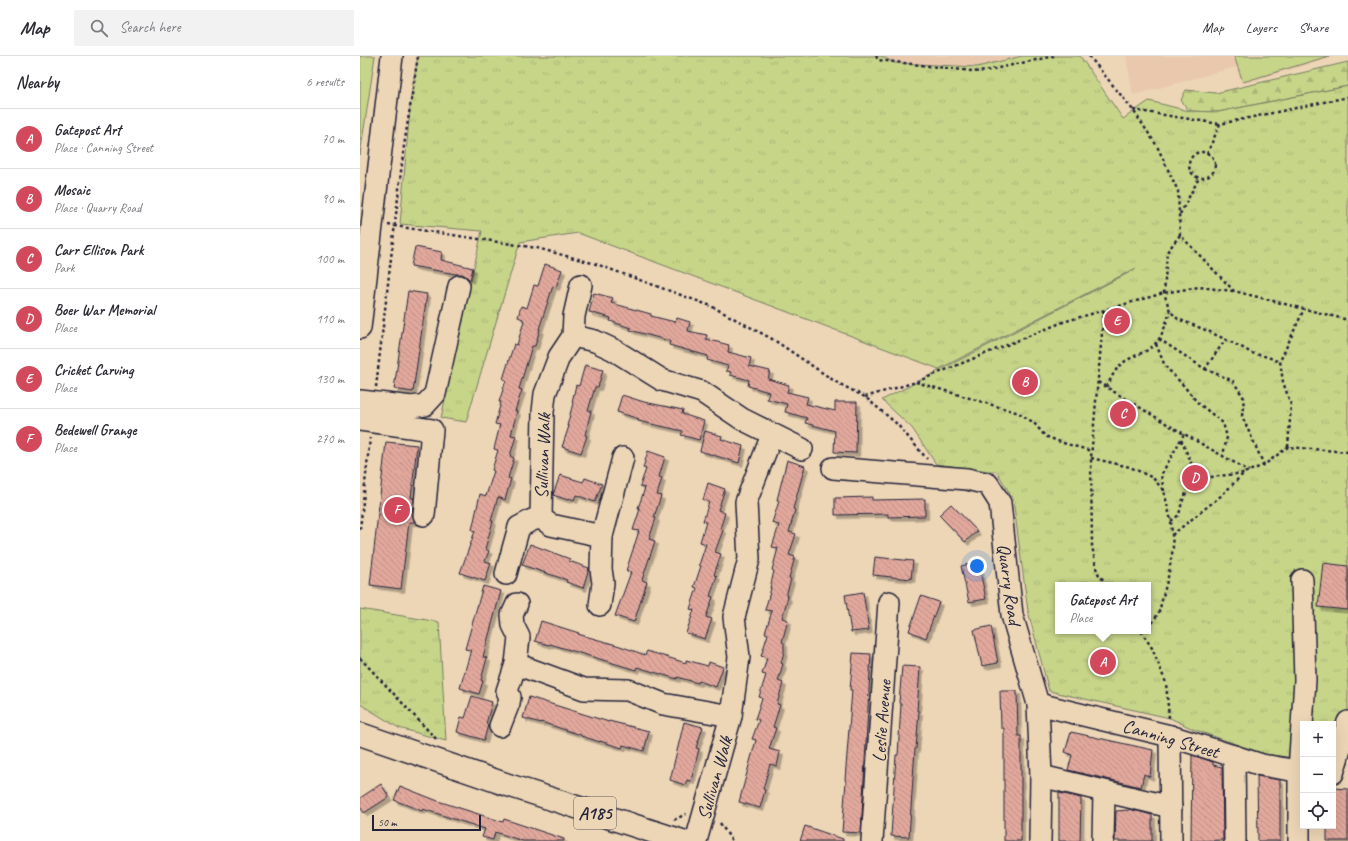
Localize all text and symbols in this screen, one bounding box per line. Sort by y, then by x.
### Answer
search box [74,10,354,46]
text: Map [20,16,50,40]
icon: search [88,17,110,39]
text: Search here [120,18,181,37]
text: Map [1202,19,1224,36]
text: Layers [1246,19,1277,36]
text: Share [1299,19,1328,36]
text: Nearby [16,72,59,93]
text: 6 results [306,74,344,90]
text: Gatepost Art [54,121,121,140]
text: A [26,131,32,147]
text: 70 m [322,131,344,147]
text: Place · Canning Street [54,140,153,156]
text: Mosaic [54,181,90,200]
text: B [26,191,32,207]
text: 90 m [322,191,344,207]
text: Place · Quarry Road [54,200,141,216]
text: Carr Ellison Park [54,241,143,260]
text: C [26,251,32,267]
text: 100 m [316,251,344,267]
text: Park [54,260,75,276]
text: Boer War Memorial [54,301,155,320]
pin: E [1104,306,1130,336]
text: D [25,311,33,327]
text: 110 m [316,311,344,327]
text: Place [54,320,77,336]
text: Cricket Carving [54,361,133,380]
pin: B [1012,367,1038,397]
text: E [26,371,32,387]
text: 130 m [316,371,344,387]
text: Place [54,380,77,396]
pin: C [1110,399,1136,429]
street label: Sullivan Walk [530,411,557,499]
text: Bedewell Grange [54,421,137,440]
text: F [26,431,32,447]
text: 270 m [316,431,344,447]
text: Place [54,440,77,456]
pin: D [1182,463,1208,493]
pin: F [384,495,410,525]
street label: Quarry Road [991,542,1027,630]
your location [967,556,987,576]
popup [1055,582,1151,634]
text: Gatepost Art [1069,591,1137,610]
text: Place [1069,610,1092,626]
pin: A [1090,647,1116,677]
street label: Leslie Avenue [867,677,897,763]
street label: Canning Street [1120,714,1223,765]
map controls [1300,721,1336,829]
button: + [1300,721,1336,757]
street label: Sullivan Walk [692,732,739,823]
button: − [1300,757,1336,793]
button: locate [1300,793,1336,829]
road number: A185 [574,797,616,829]
scale bar [372,813,481,832]
text: 50 m [378,815,397,829]

